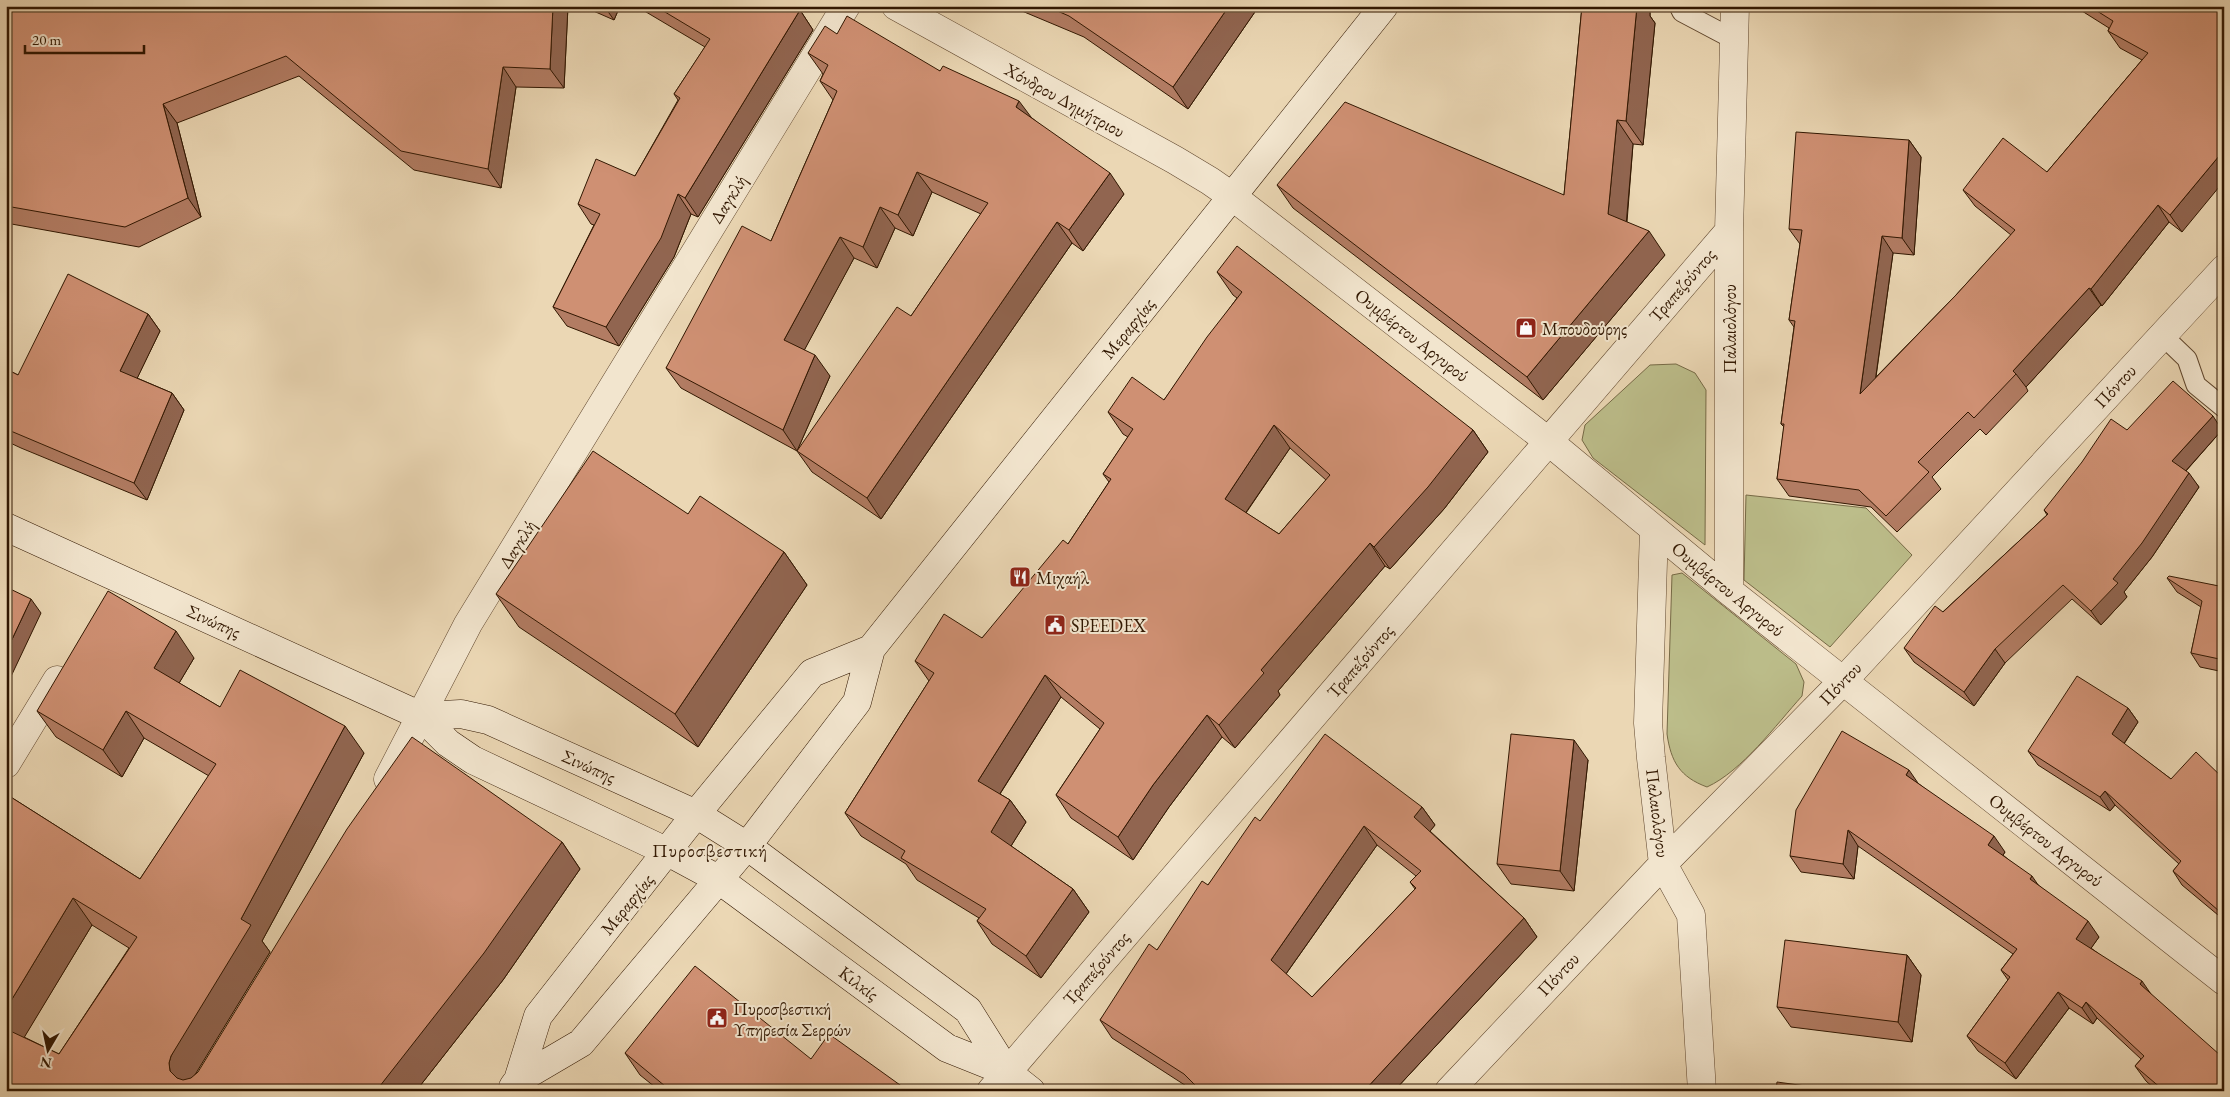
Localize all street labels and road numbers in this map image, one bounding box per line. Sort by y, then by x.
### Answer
street label: Χόνδρου Δημήτριου [1000,57,1129,142]
street label: Δαγκλή [704,170,752,228]
street label: Τραπεζούντος [1644,243,1720,327]
street label: Ουμβέρτου Αργυρού [1350,283,1474,387]
street label: Παλαιολόγου [1718,284,1741,374]
street label: Μεραρχίας [1096,293,1160,363]
street label: Πόντου [2089,359,2141,413]
street label: Δαγκλή [493,515,541,573]
street label: Ουμβέρτου Αργυρού [1667,537,1789,641]
street label: Σινώπης [184,599,244,643]
street label: Τραπεζούντος [1322,619,1398,703]
street label: Πόντου [1814,656,1866,710]
street label: Σινώπης [559,744,619,788]
street label: Παλαιολόγου [1641,767,1675,859]
street label: Ουμβέρτου Αργυρού [1984,788,2108,892]
street label: Μεραρχίας [595,869,659,939]
street label: Τραπεζούντος [1058,926,1134,1010]
street label: Πόντου [1532,947,1584,1001]
street label: Κιλκίς [835,961,883,1005]

